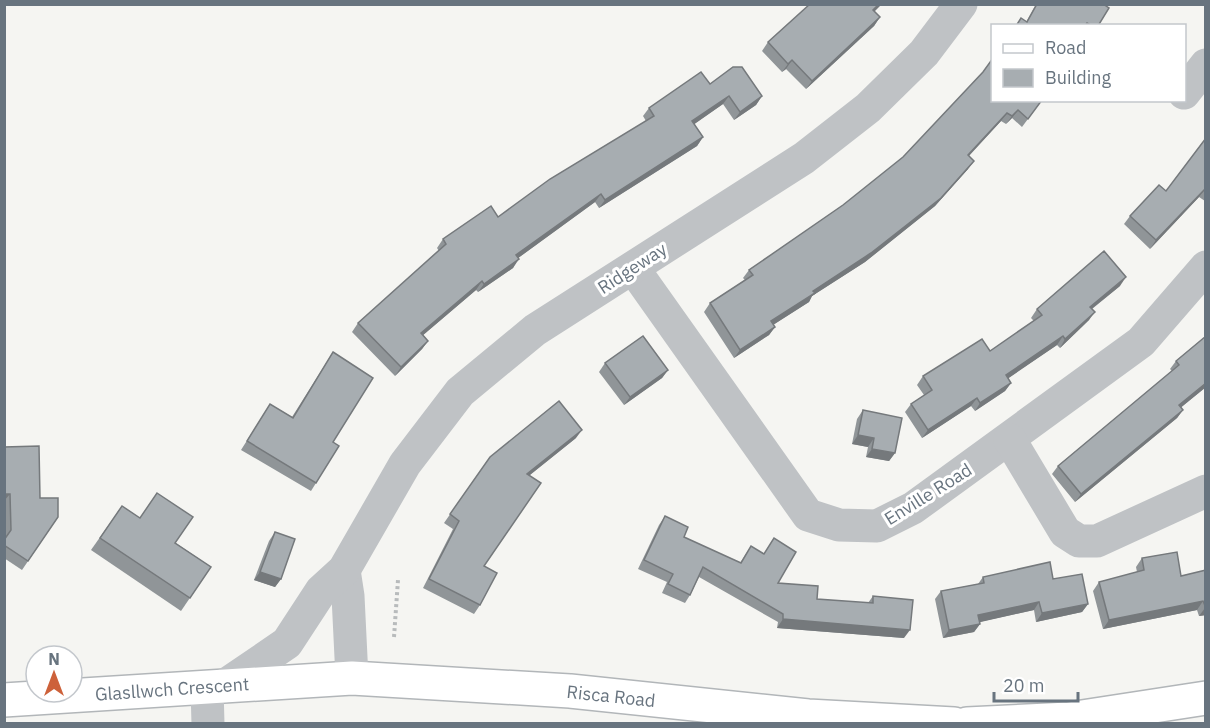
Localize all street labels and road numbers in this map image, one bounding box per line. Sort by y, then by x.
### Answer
street label: Ridgeway [593,237,671,299]
street label: Enville Road [880,458,976,530]
street label: Glasllwch Crescent [94,672,250,706]
street label: Risca Road [565,680,657,712]

